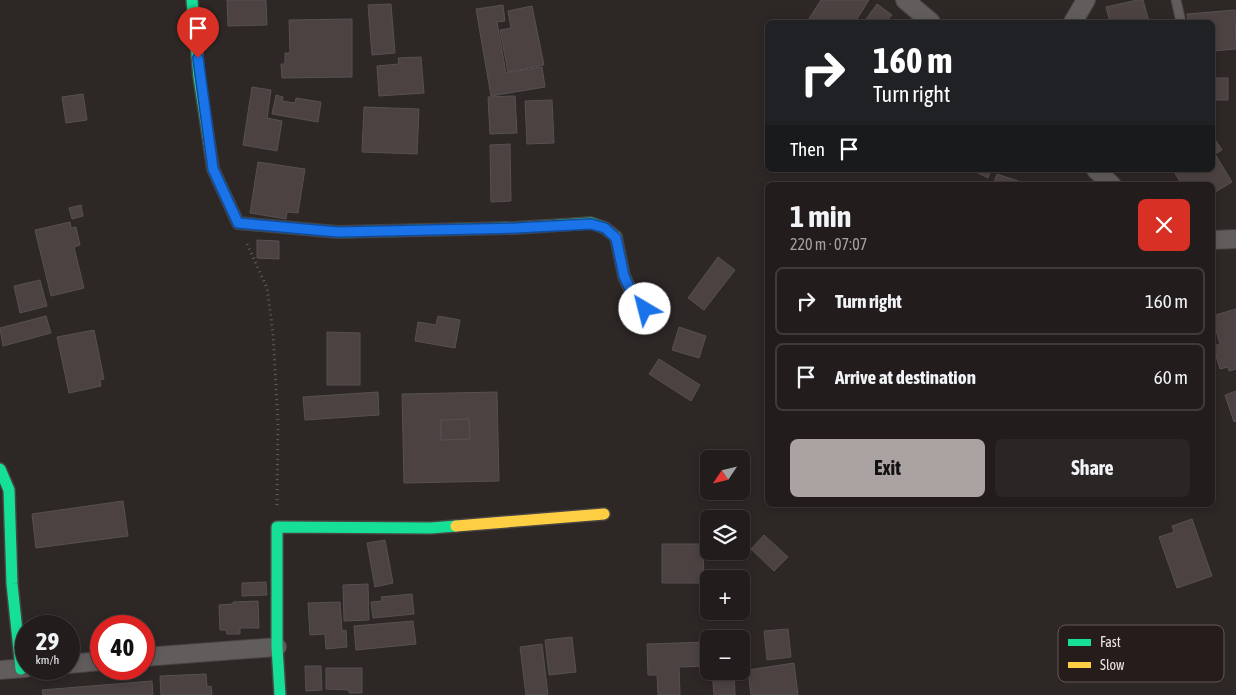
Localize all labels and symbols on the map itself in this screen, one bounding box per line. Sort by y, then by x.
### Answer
pin [177,7,219,58]
position arrow [618,282,670,334]
north arrow [700,450,750,500]
speed limit sign: 40 [90,615,155,680]
legend [1058,625,1224,682]
text: Fast [1100,634,1121,650]
text: Slow [1100,657,1125,673]

